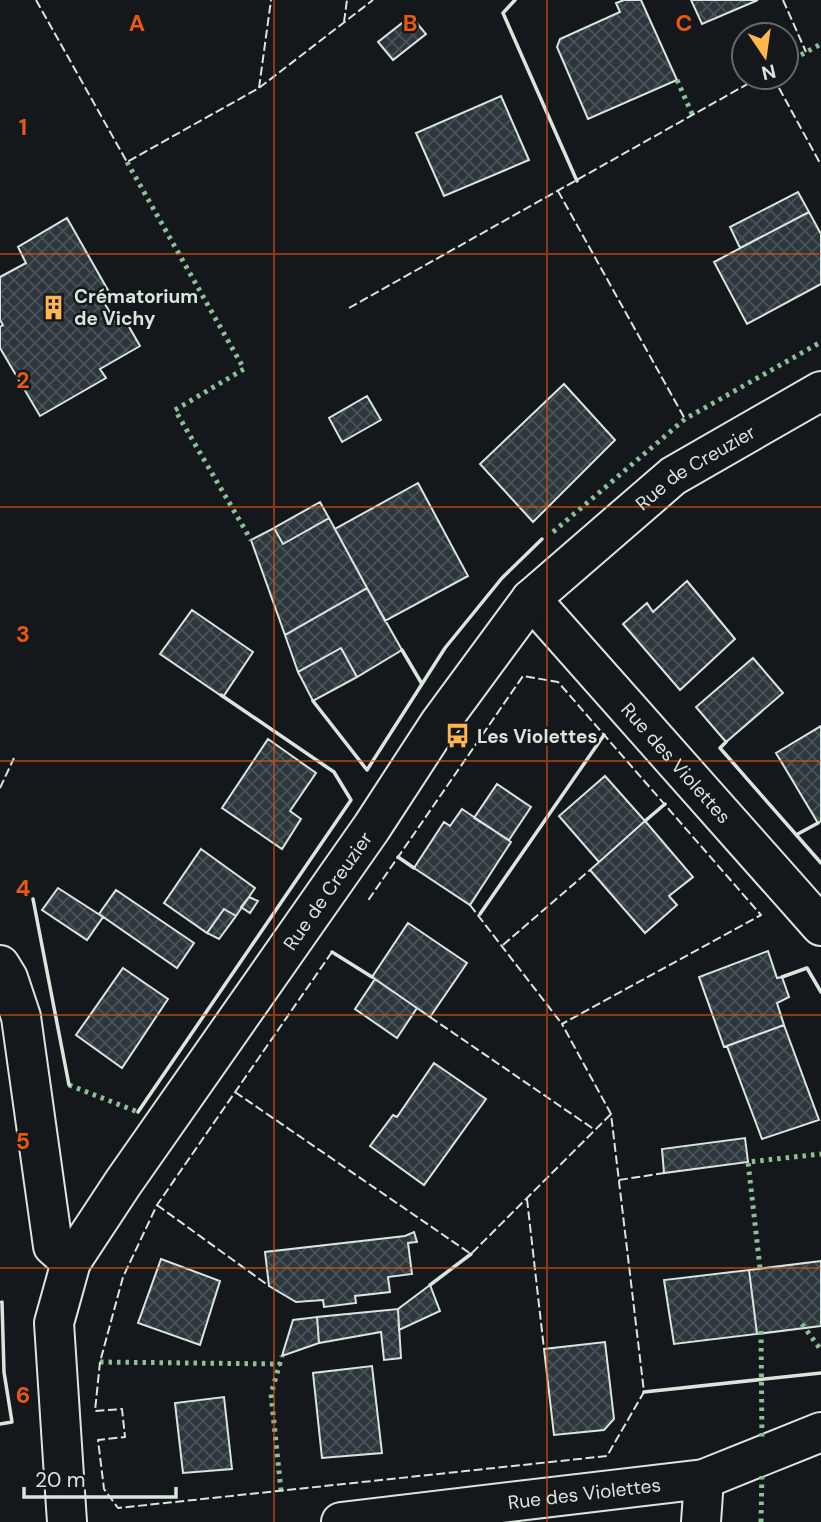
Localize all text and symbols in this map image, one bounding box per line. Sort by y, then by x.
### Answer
text: A [129,8,145,38]
text: B [403,8,417,38]
text: C [676,8,692,38]
north arrow [730,21,800,91]
text: N [759,58,778,86]
text: 1 [19,112,27,142]
place label: Crématorium de Vichy [74,284,198,331]
building icon: Crématorium de Vichy [40,293,68,321]
text: 2 [16,365,30,395]
street label: Rue de Creuzier [630,419,760,516]
text: 3 [16,619,30,649]
street label: Rue des Violettes [616,697,737,829]
bus stop icon: Les Violettes [443,722,471,750]
place label: Les Violettes [477,724,598,749]
street label: Rue de Creuzier [277,827,377,955]
text: 4 [16,873,31,903]
text: 5 [16,1126,30,1156]
text: 6 [16,1380,30,1410]
scale bar [24,1456,177,1500]
text: 20 m [35,1466,86,1494]
street label: Rue des Violettes [507,1472,662,1515]

